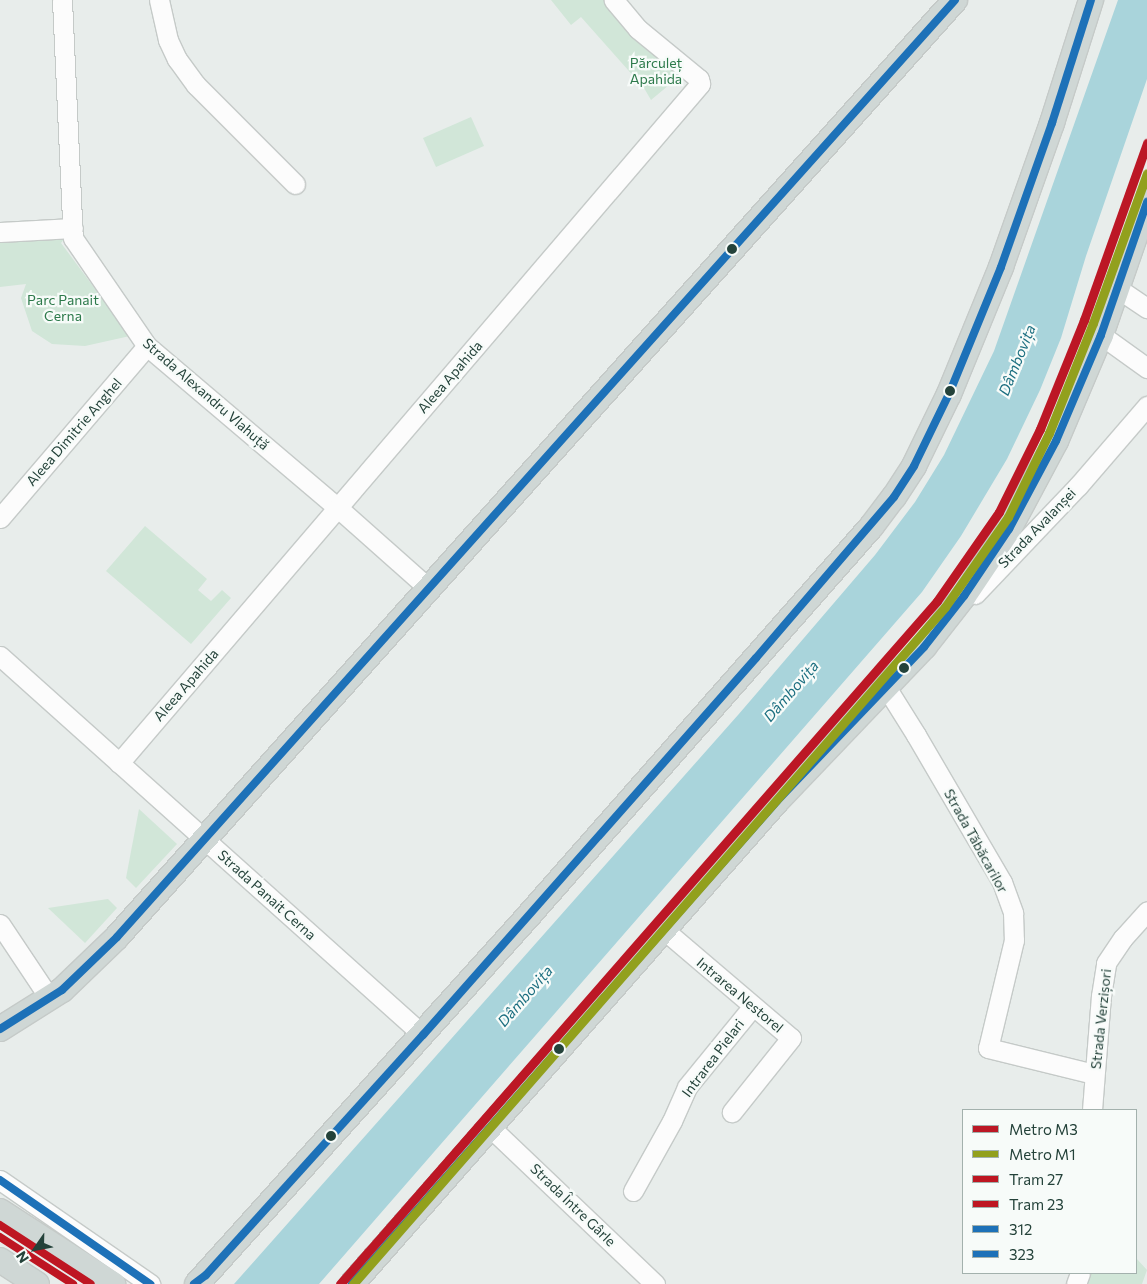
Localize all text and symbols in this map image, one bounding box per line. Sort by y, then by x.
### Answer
park label: Părculeț Apahida [630,55,682,88]
unlabelled marker [727,244,737,254]
park label: Parc Panait Cerna [27,292,99,324]
water label: Dâmbovița [995,322,1039,398]
street label: Strada Alexandru Vlahuță [140,335,272,453]
street label: Aleea Apahida [414,337,486,417]
street label: Aleea Dimitrie Anghel [23,375,125,489]
unlabelled marker [945,386,955,396]
street label: Strada Avalanșei [995,485,1079,571]
street label: Aleea Apahida [150,645,222,725]
water label: Dâmbovița [760,657,822,725]
unlabelled marker [899,663,909,673]
street label: Strada Tăbăcarilor [940,786,1012,896]
street label: Strada Panait Cerna [215,847,319,943]
street label: Intrarea Nestorel [693,954,787,1036]
water label: Dâmbovița [494,962,556,1030]
street label: Strada Verzișori [1087,968,1115,1070]
street label: Intrarea Pielari [678,1016,748,1100]
unlabelled marker [554,1044,564,1054]
legend [962,1109,1137,1274]
text: Metro M3 [1009,1120,1078,1138]
unlabelled marker [326,1131,336,1141]
text: Metro M1 [1009,1145,1076,1163]
street label: Strada Între Gârle [527,1160,619,1250]
text: Tram 27 [1009,1170,1063,1188]
text: Tram 23 [1009,1195,1064,1213]
text: 312 [1009,1220,1032,1238]
north arrow [10,1224,60,1274]
text: 323 [1009,1245,1034,1263]
text: N [12,1248,32,1266]

